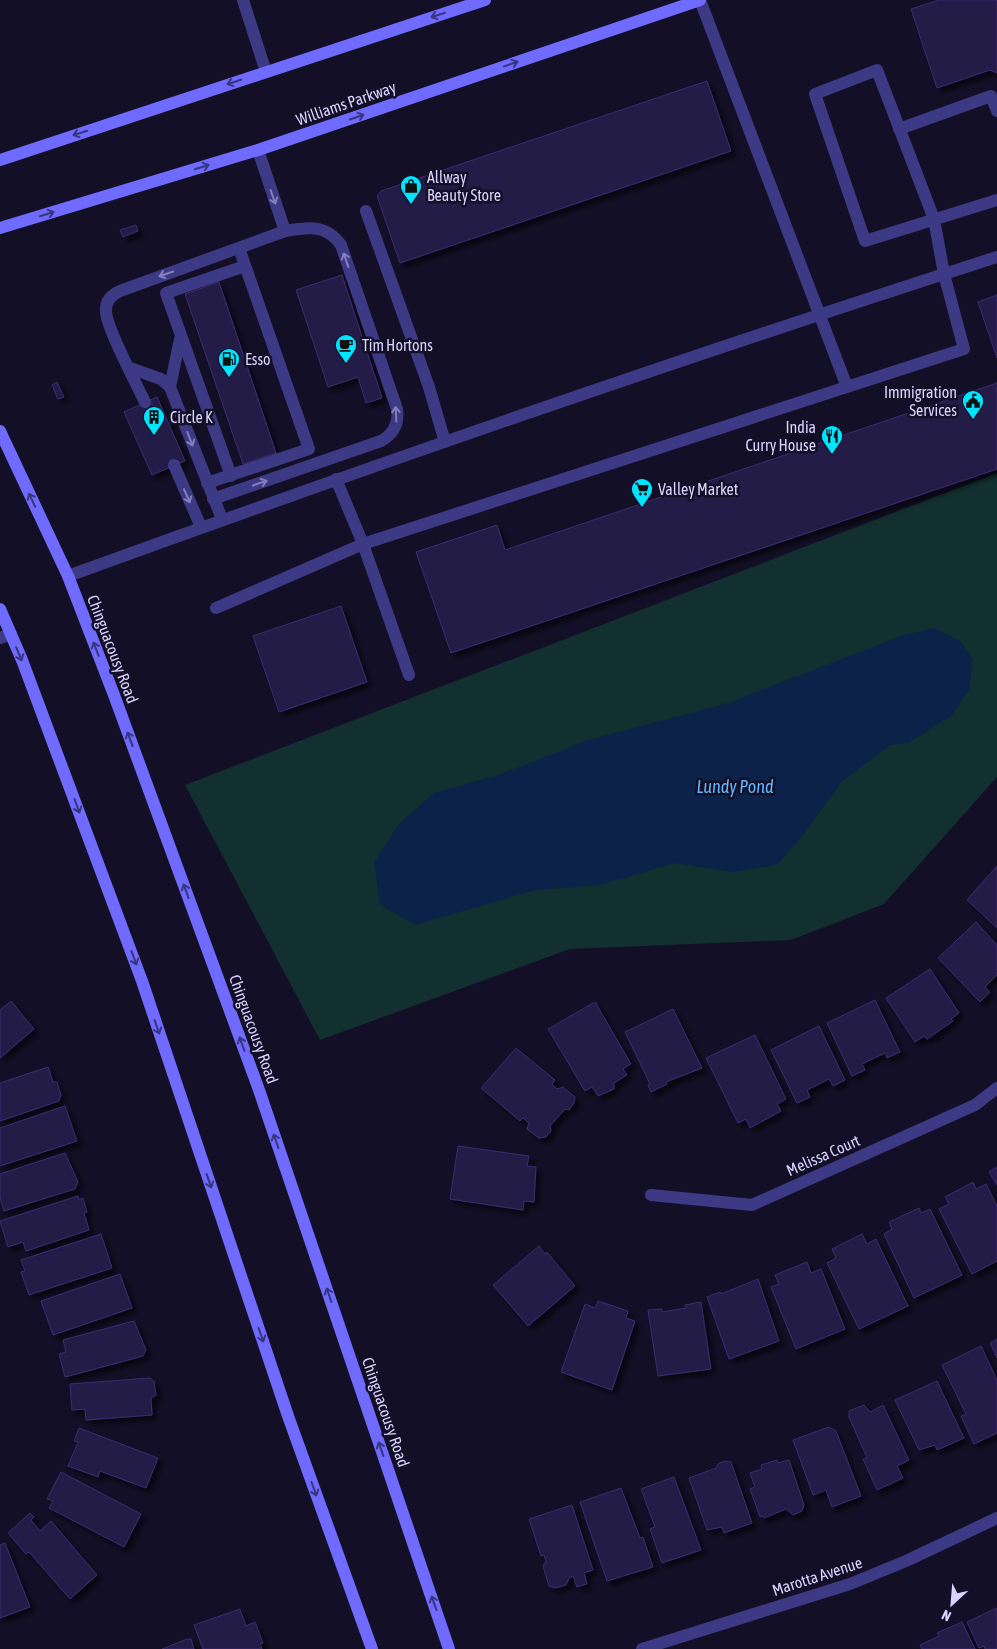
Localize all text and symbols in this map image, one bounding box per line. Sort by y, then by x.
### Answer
one-way arrow [431,11,446,20]
one-way arrow [502,59,518,69]
street label: Williams Parkway [294,77,399,129]
one-way arrow [226,78,242,88]
one-way arrow [348,112,364,121]
one-way arrow [72,129,88,138]
one-way arrow [194,162,210,172]
place label: Allway Beauty Store [427,168,501,205]
shop icon: Allway Beauty Store [399,174,423,205]
one-way arrow [269,188,278,204]
one-way arrow [38,209,54,219]
one-way arrow [341,252,350,268]
one-way arrow [158,269,174,279]
cafe icon: Tim Hortons [334,333,358,364]
place label: Tim Hortons [362,336,433,354]
fuel station icon: Esso [217,347,241,378]
place label: Esso [245,350,271,368]
place label: Immigration Services [884,383,957,419]
public building icon: Immigration Services [961,389,985,420]
building icon: Circle K [142,405,166,436]
one-way arrow [392,406,401,422]
place label: Circle K [170,408,213,426]
place label: India Curry House [745,418,816,455]
restaurant icon: India Curry House [820,424,844,455]
one-way arrow [186,431,195,446]
one-way arrow [251,477,267,487]
supermarket icon: Valley Market [630,477,654,508]
place label: Valley Market [658,480,739,499]
one-way arrow [183,488,193,503]
one-way arrow [27,493,37,508]
street label: Chinguacousy Road [83,592,142,706]
one-way arrow [91,642,100,657]
one-way arrow [15,646,25,661]
one-way arrow [125,732,134,747]
water label: Lundy Pond [696,776,774,797]
one-way arrow [73,798,82,813]
one-way arrow [181,884,190,900]
one-way arrow [130,950,139,966]
street label: Chinguacousy Road [225,972,282,1086]
one-way arrow [153,1019,163,1035]
one-way arrow [237,1037,246,1052]
street label: Melissa Court [784,1131,863,1179]
one-way arrow [271,1134,281,1150]
one-way arrow [205,1173,214,1188]
one-way arrow [324,1288,333,1304]
one-way arrow [257,1327,266,1342]
street label: Chinguacousy Road [358,1355,413,1469]
one-way arrow [376,1442,385,1457]
one-way arrow [310,1480,319,1496]
street label: Marotta Avenue [770,1553,864,1599]
north arrow [927,1579,977,1629]
one-way arrow [429,1596,438,1611]
text: N [939,1607,954,1625]

